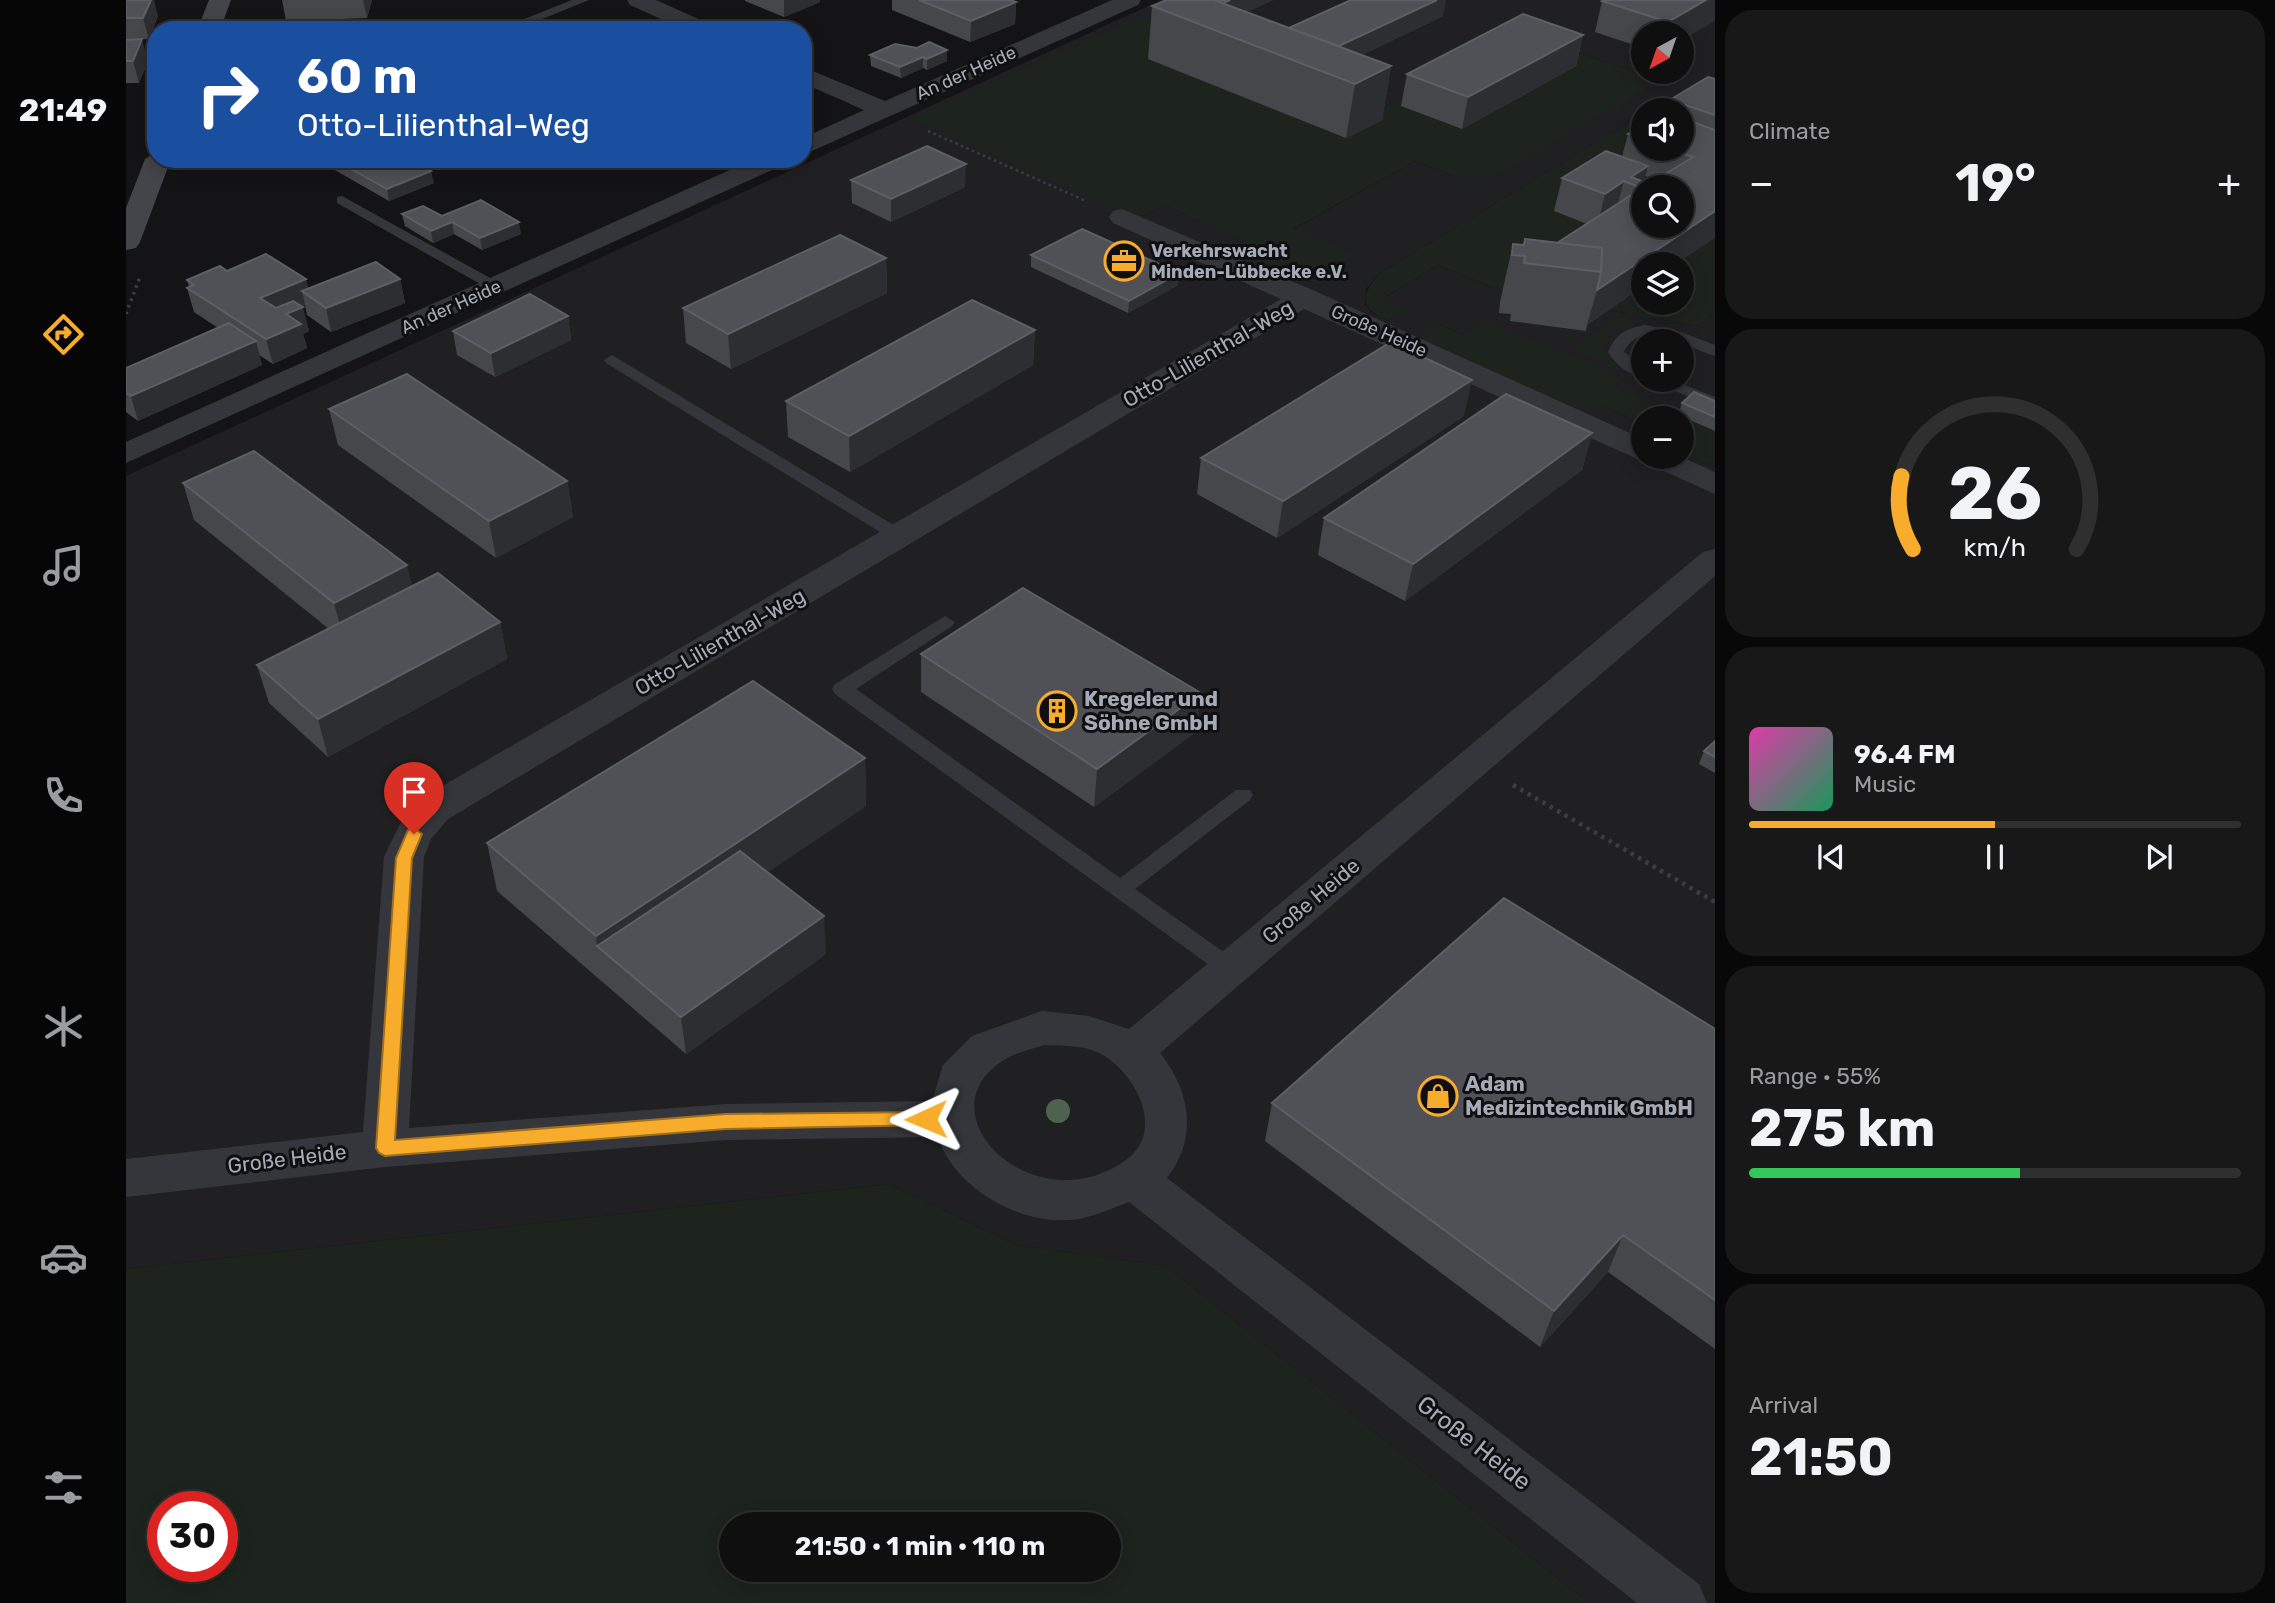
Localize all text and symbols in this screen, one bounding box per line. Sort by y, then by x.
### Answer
north arrow [1631,21,1694,84]
map controls [1631,21,1694,469]
street label: An der Heide [913,41,1019,105]
text: 60 m [297,47,418,105]
icon: right [182,49,273,140]
text: 21:49 [19,91,107,129]
button: sound [1631,98,1694,161]
text: Otto-Lilienthal-Weg [297,106,590,144]
text: Climate [1749,117,1830,145]
text: 19° [1955,152,2036,214]
text: − [1749,160,1774,206]
text: + [2217,160,2241,206]
button: search [1631,175,1694,238]
office icon: Verkehrswacht Minden-Lübbecke e.V. [1103,240,1145,282]
place label: Verkehrswacht Minden-Lübbecke e.V. [1151,240,1347,283]
button: layers [1631,252,1694,315]
street label: An der Heide [398,275,504,339]
street label: Otto-Lilienthal-Weg [1118,295,1297,412]
street label: Große Heide [1328,300,1430,362]
icon: directions [39,310,88,359]
button: + [1631,329,1694,392]
button: − [1631,406,1694,469]
text: 26 [1948,451,2042,537]
text: km/h [1964,533,2026,562]
icon: music [39,541,88,590]
street label: Otto-Lilienthal-Weg [630,583,809,700]
place label: Kregeler und Söhne GmbH [1084,686,1218,735]
building icon: Kregeler und Söhne GmbH [1036,690,1078,732]
text: 96.4 FM [1854,739,1956,770]
pin [384,762,444,834]
text: Music [1854,770,1916,798]
icon: phone [39,771,88,820]
icon: arrive [395,773,433,811]
icon: previous [1812,838,1850,876]
icon: pause [1976,838,2014,876]
icon: next [2140,838,2178,876]
street label: Große Heide [1257,853,1364,949]
icon: climate [39,1002,88,1051]
text: Range · 55% [1749,1062,1881,1090]
place label: Adam Medizintechnik GmbH [1465,1071,1693,1120]
shop icon: Adam Medizintechnik GmbH [1417,1075,1459,1117]
position arrow [889,1082,963,1156]
text: 275 km [1749,1097,1935,1159]
street label: Große Heide [226,1139,348,1178]
icon: car [39,1233,88,1282]
street label: Große Heide [1412,1390,1536,1496]
text: Arrival [1749,1391,1818,1419]
text: 21:50 [1749,1426,1893,1488]
icon: filters [39,1463,88,1512]
speed limit sign: 30 [147,1491,238,1582]
text: 21:50 · 1 min · 110 m [795,1531,1045,1562]

